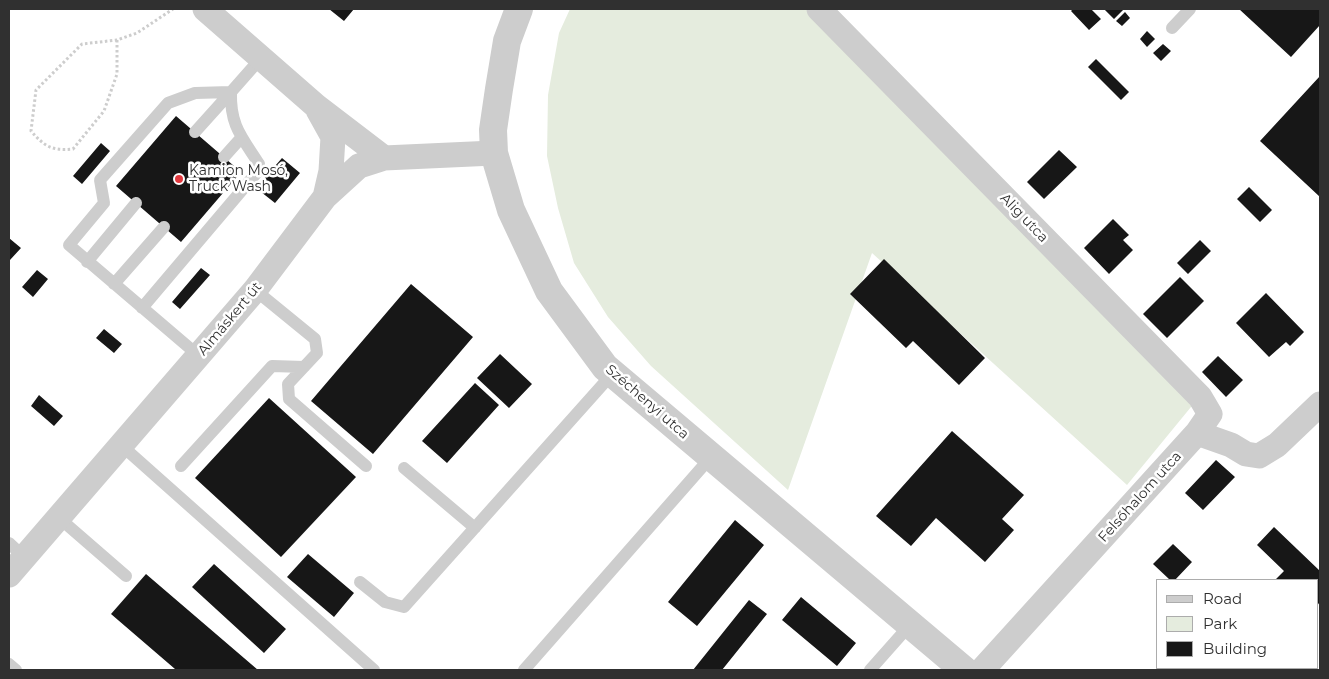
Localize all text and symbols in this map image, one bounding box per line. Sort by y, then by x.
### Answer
place label: Kamion Mosó, Truck Wash [189,163,288,196]
marker: Kamion Mosó, Truck Wash [173,173,185,185]
street label: Alig utca [996,190,1052,246]
street label: Almáskert út [194,279,266,359]
street label: Széchenyi utca [602,361,692,443]
street label: Felsőhalom utca [1095,448,1185,546]
legend [1156,579,1319,669]
text: Road [1203,589,1242,608]
text: Park [1203,614,1237,633]
text: Building [1203,639,1267,658]

